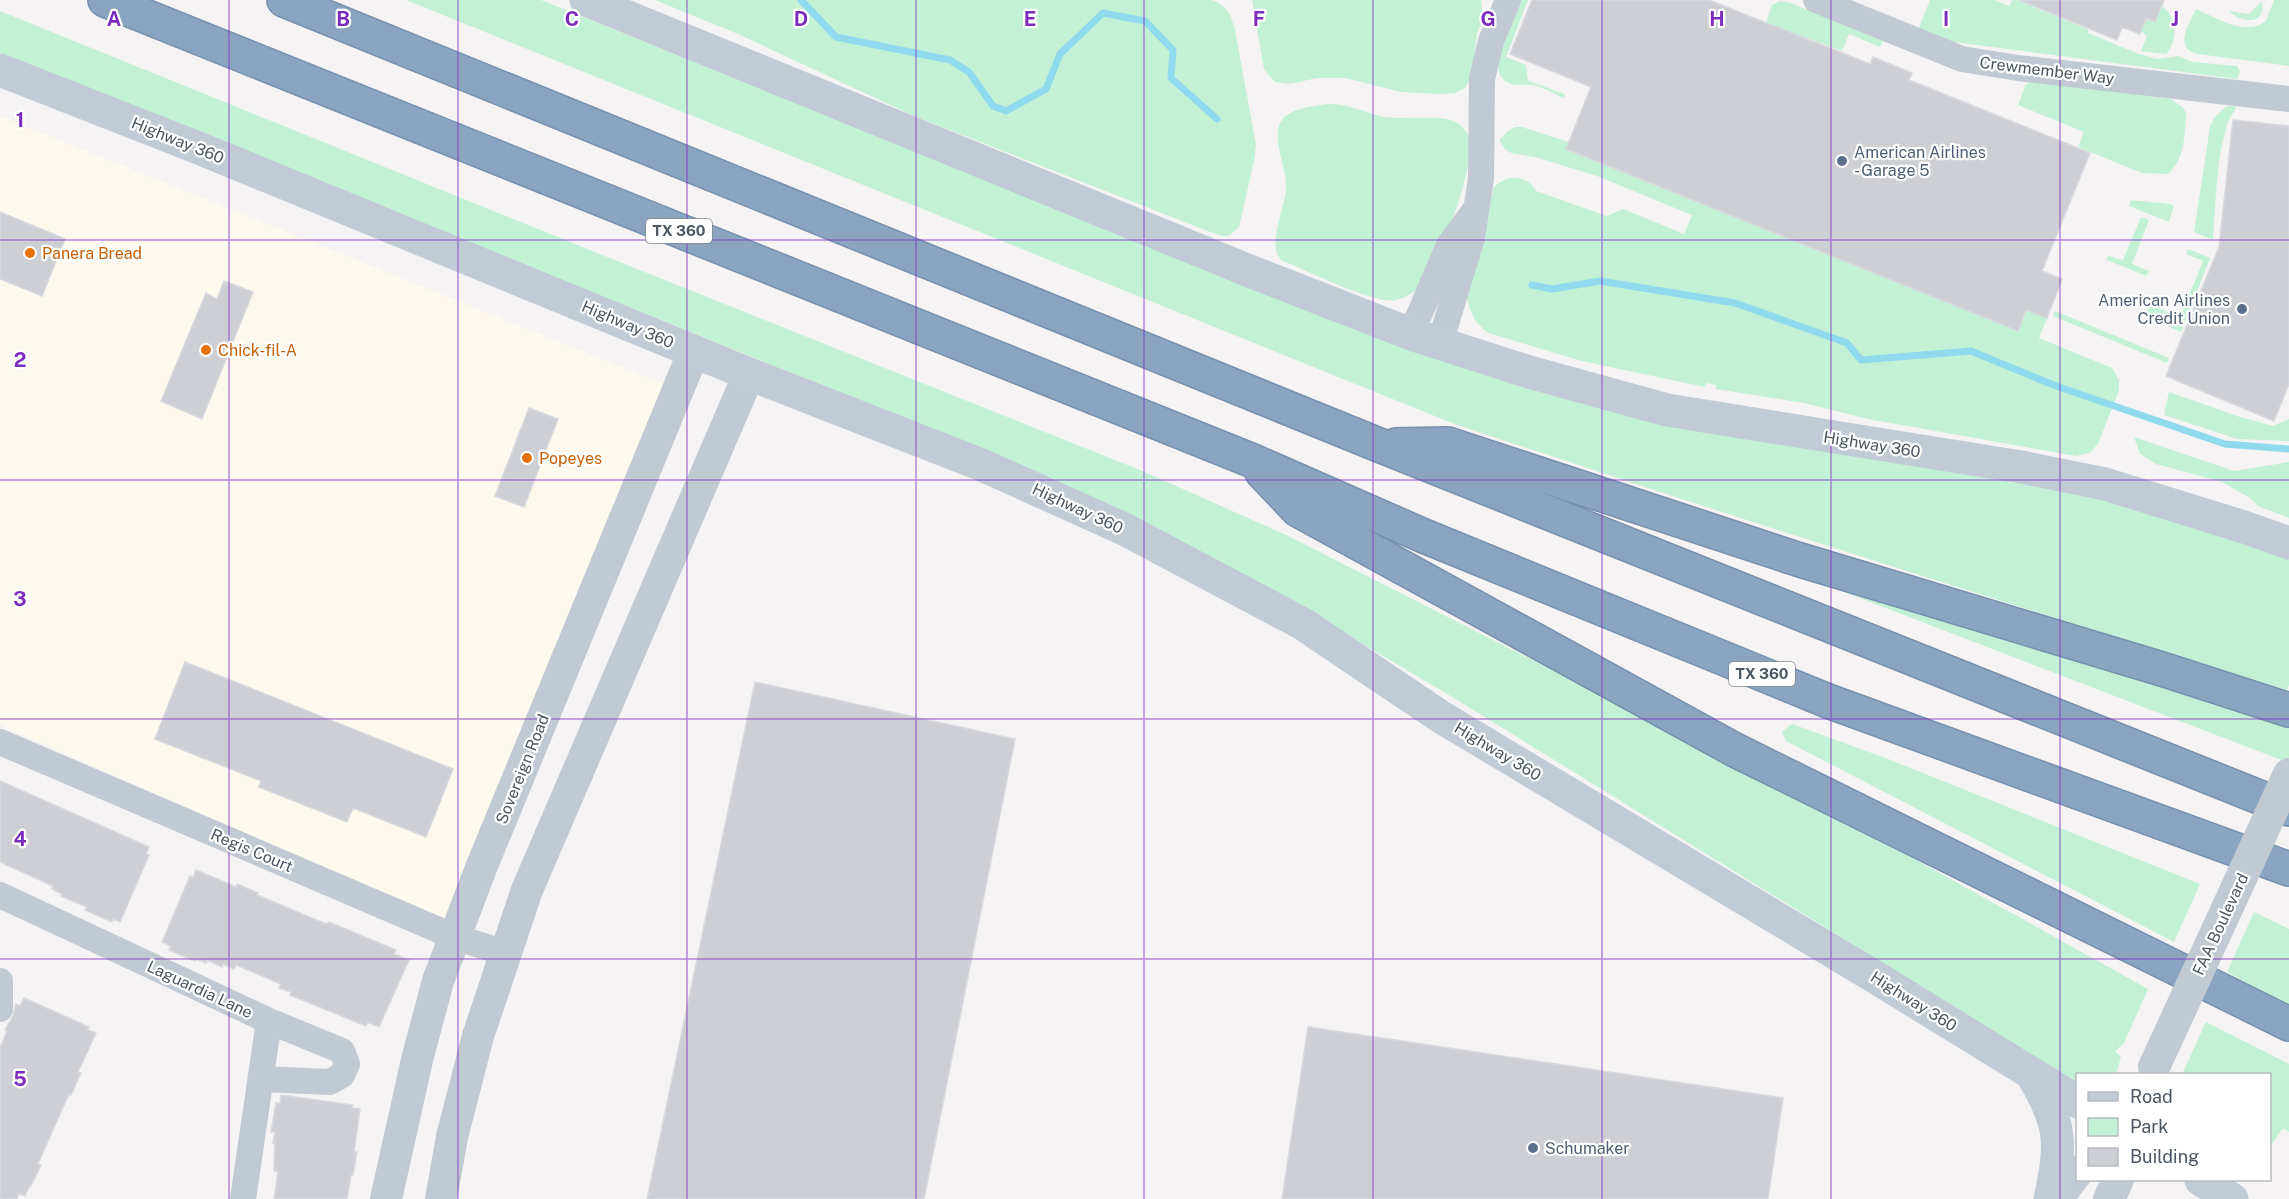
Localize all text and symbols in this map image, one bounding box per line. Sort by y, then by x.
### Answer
text: A [107,7,121,31]
text: B [336,7,350,31]
text: C [565,7,579,31]
text: D [794,7,808,31]
text: E [1024,7,1036,31]
text: F [1253,7,1265,31]
text: G [1480,7,1496,31]
text: H [1709,7,1725,31]
text: I [1943,7,1949,31]
text: J [2171,7,2179,31]
street label: Crewmember Way [1979,53,2116,88]
text: 1 [16,108,24,132]
street label: Highway 360 [129,113,227,168]
place label: American Airlines - Garage 5 [1854,143,1986,180]
marker: American Airlines - Garage 5 [1835,154,1849,168]
road number: TX 360 [646,219,712,243]
place label: Panera Bread [42,244,142,263]
marker: Panera Bread [23,246,37,260]
place label: American Airlines Credit Union [2098,291,2230,328]
street label: Highway 360 [579,297,677,352]
marker: American Airlines Credit Union [2235,302,2249,316]
place label: Chick-fil-A [218,341,297,360]
marker: Chick-fil-A [199,343,213,357]
text: 2 [14,348,26,372]
street label: Highway 360 [1822,427,1922,462]
place label: Popeyes [539,449,602,468]
marker: Popeyes [520,451,534,465]
street label: Highway 360 [1029,479,1126,538]
text: 3 [13,587,27,611]
road number: TX 360 [1729,662,1795,686]
street label: Sovereign Road [492,712,553,827]
street label: Highway 360 [1451,718,1545,785]
street label: Regis Court [208,825,296,876]
text: 4 [13,827,27,851]
street label: FAA Boulevard [2189,870,2252,978]
street label: Laguardia Lane [144,957,256,1022]
street label: Highway 360 [1867,967,1960,1036]
text: 5 [13,1067,27,1091]
legend [2076,1073,2271,1181]
text: Road [2130,1086,2173,1107]
text: Park [2130,1116,2168,1137]
place label: Schumaker [1545,1139,1630,1158]
marker: Schumaker [1526,1141,1540,1155]
text: Building [2130,1146,2199,1167]

